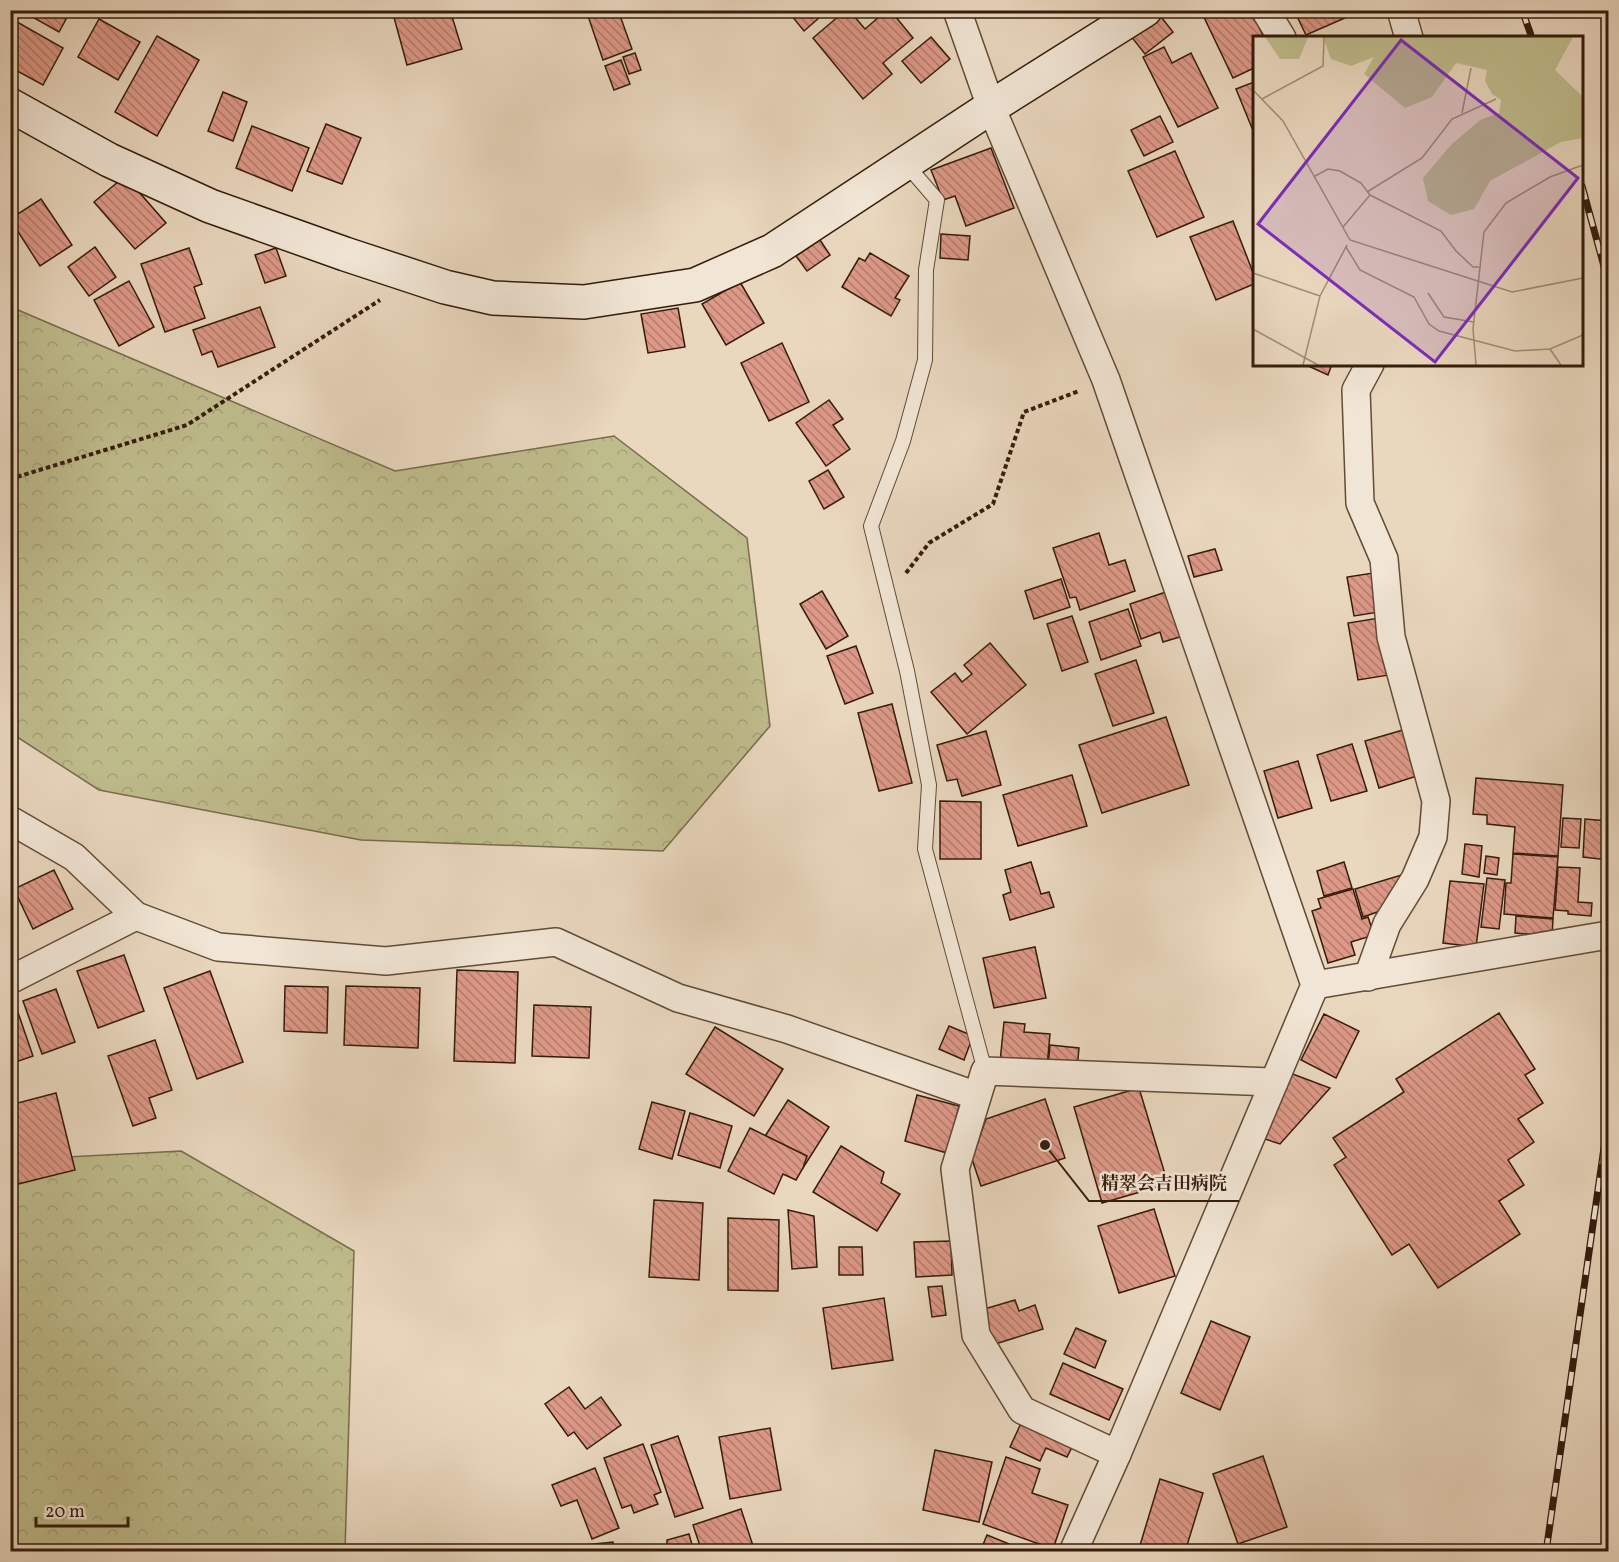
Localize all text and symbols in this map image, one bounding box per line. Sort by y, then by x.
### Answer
inset map [1253,36,1583,366]
callout: 精翠会吉田病院 [1089,1165,1239,1201]
text: 精翠会吉田病院 [1101,1172,1227,1197]
scale bar [36,1490,128,1528]
text: 20 m [45,1500,85,1525]

